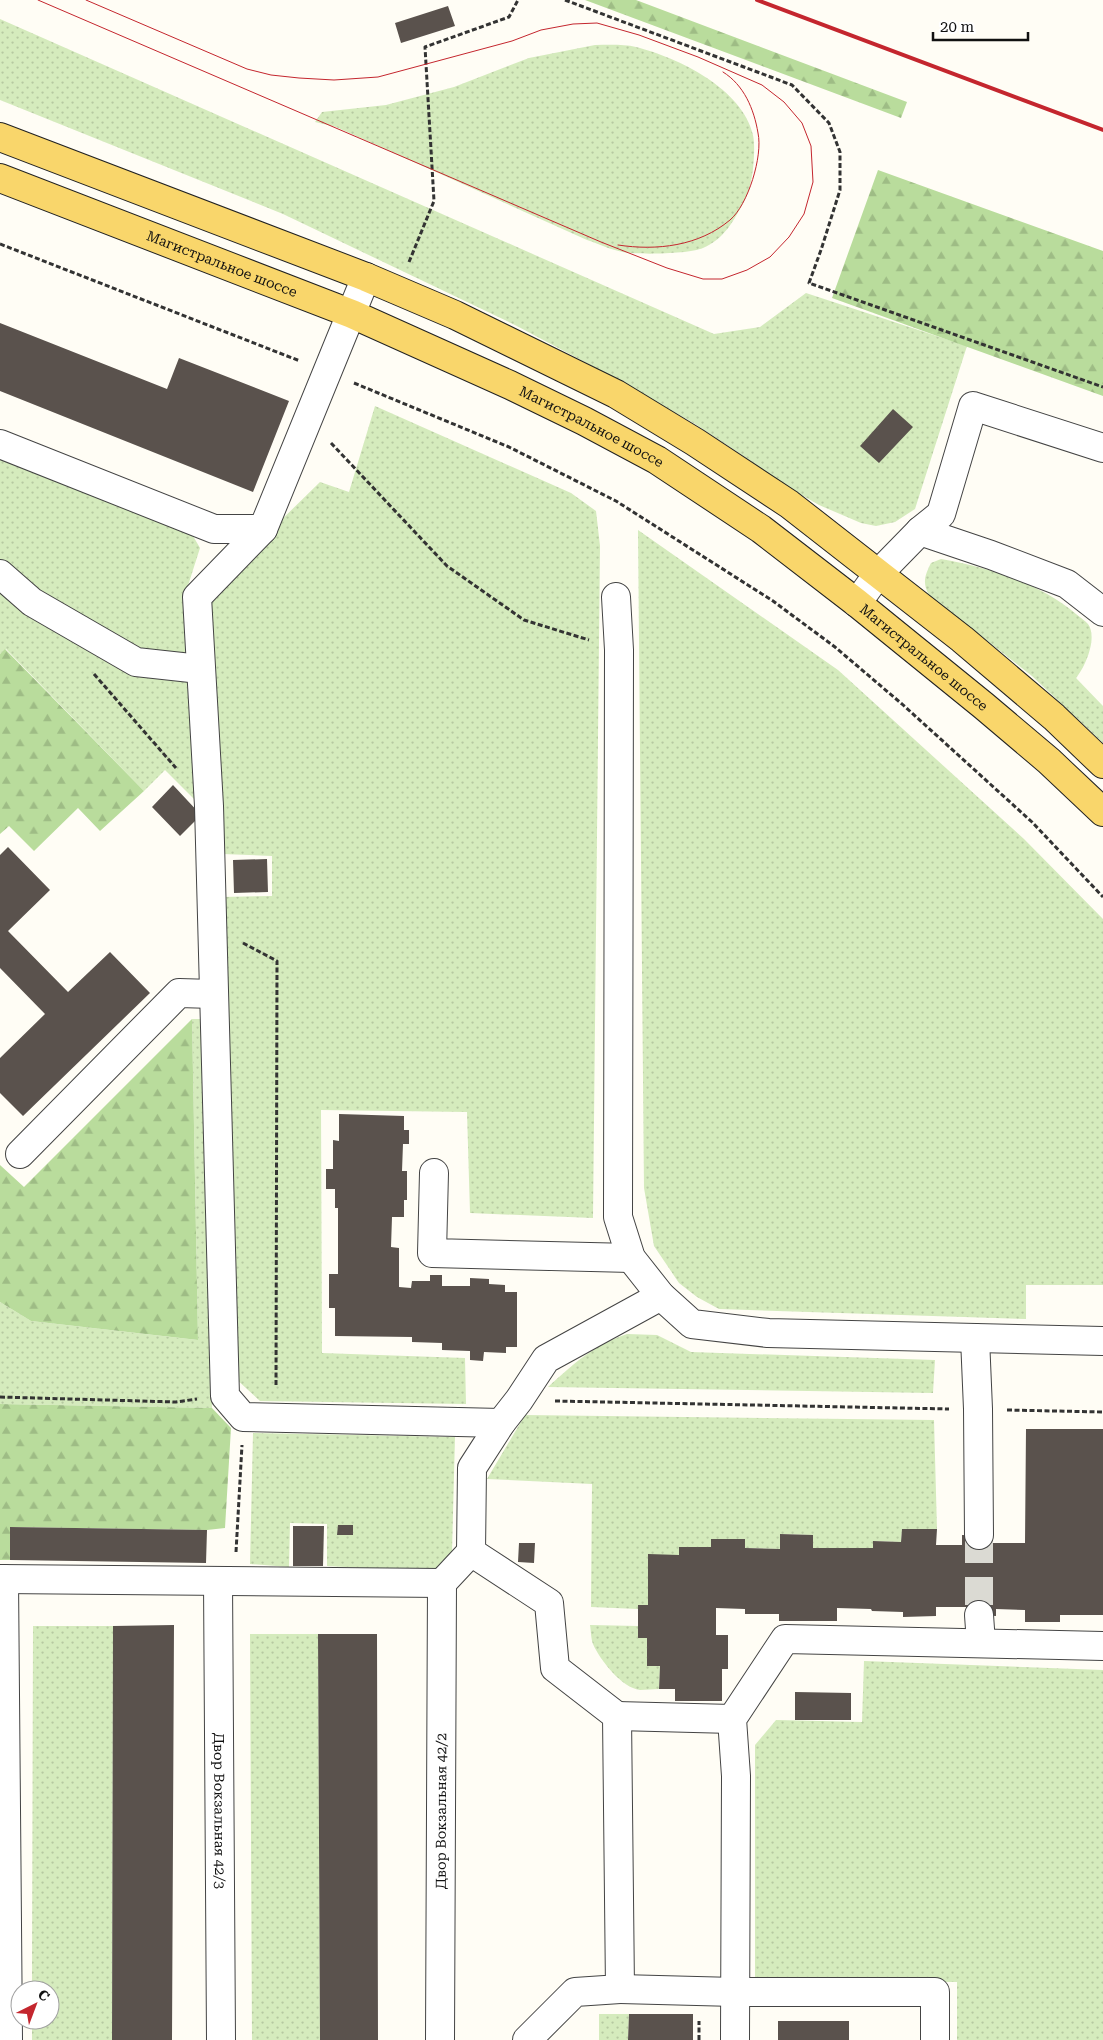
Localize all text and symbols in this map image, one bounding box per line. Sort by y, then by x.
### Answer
scale bar [933,10,1028,42]
text: 20 m [940,18,975,36]
street label: Магистральное шоссе [145,227,300,300]
street label: Магистральное шоссе [517,383,667,470]
street label: Магистральное шоссе [857,601,991,714]
street label: Двор Вокзальная 42/3 [211,1733,228,1889]
street label: Двор Вокзальная 42/2 [433,1733,449,1889]
north arrow [10,1980,60,2030]
text: С [35,1986,53,2005]

